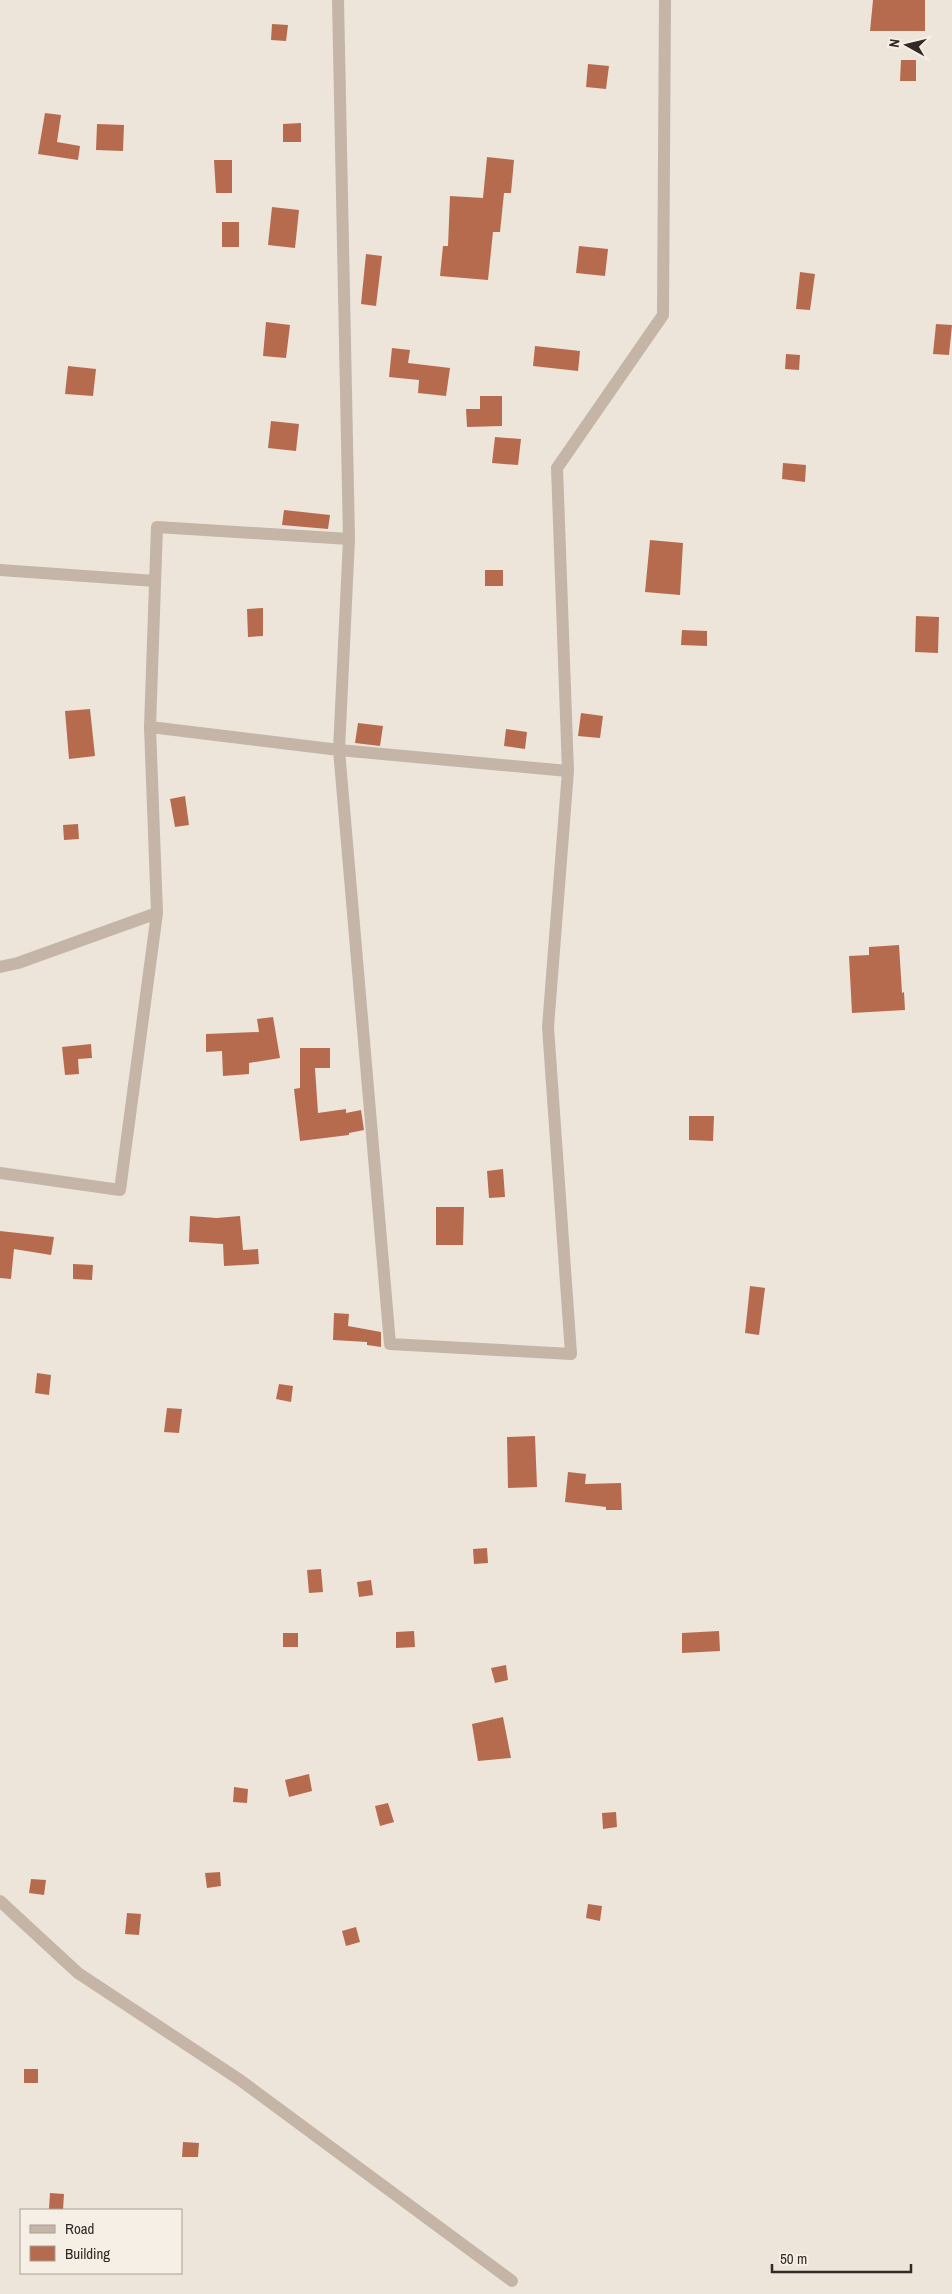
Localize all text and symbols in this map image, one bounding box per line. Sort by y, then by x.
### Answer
north arrow [882,20,932,70]
text: N [885,38,904,49]
legend [20,2209,182,2274]
text: Road [65,2218,94,2239]
scale bar [772,2242,911,2274]
text: Building [65,2243,110,2264]
text: 50 m [780,2248,807,2269]

